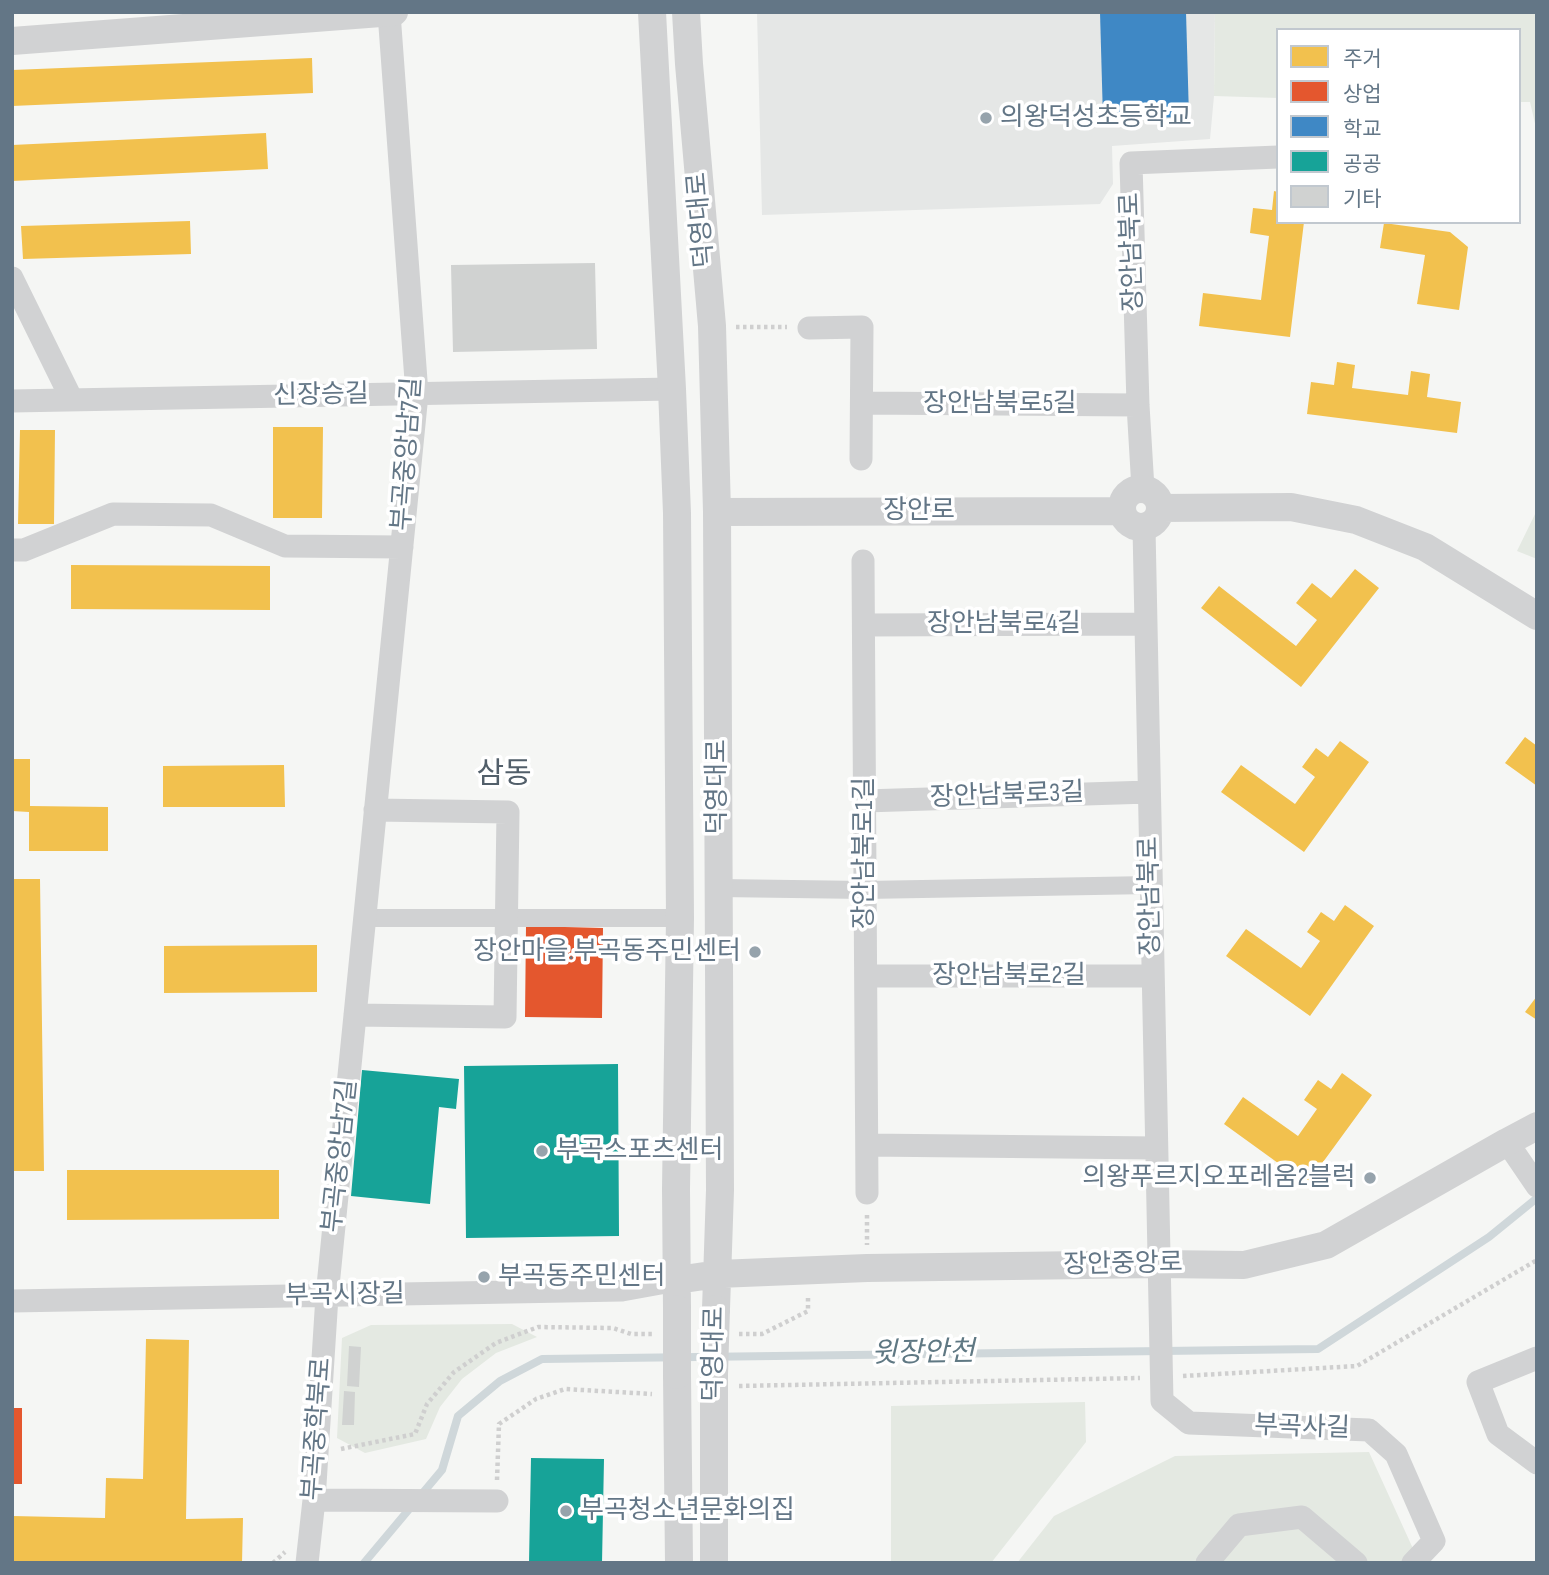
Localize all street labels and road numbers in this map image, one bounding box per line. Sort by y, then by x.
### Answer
street label: 덕영대로 [682,171,722,269]
street label: 장안남북로 [1115,192,1151,312]
street label: 부곡중앙남7길 [387,376,429,532]
street label: 신장승길 [273,380,369,412]
street label: 장안남북로5길 [923,388,1077,420]
street label: 장안로 [883,495,955,527]
street label: 장안남북로4길 [927,608,1081,640]
street label: 덕영대로 [702,739,734,835]
street label: 장안남북로1길 [849,777,881,929]
street label: 장안남북로3길 [929,778,1085,814]
street label: 장안남북로 [1134,836,1168,956]
street label: 장안남북로2길 [932,960,1086,992]
street label: 부곡중앙남7길 [317,1078,365,1234]
street label: 장안중앙로 [1063,1248,1183,1282]
street label: 부곡시장길 [285,1279,405,1313]
street label: 덕영대로 [699,1306,731,1402]
street label: 부곡중학북로 [297,1356,339,1502]
street label: 부곡사길 [1254,1411,1350,1445]

